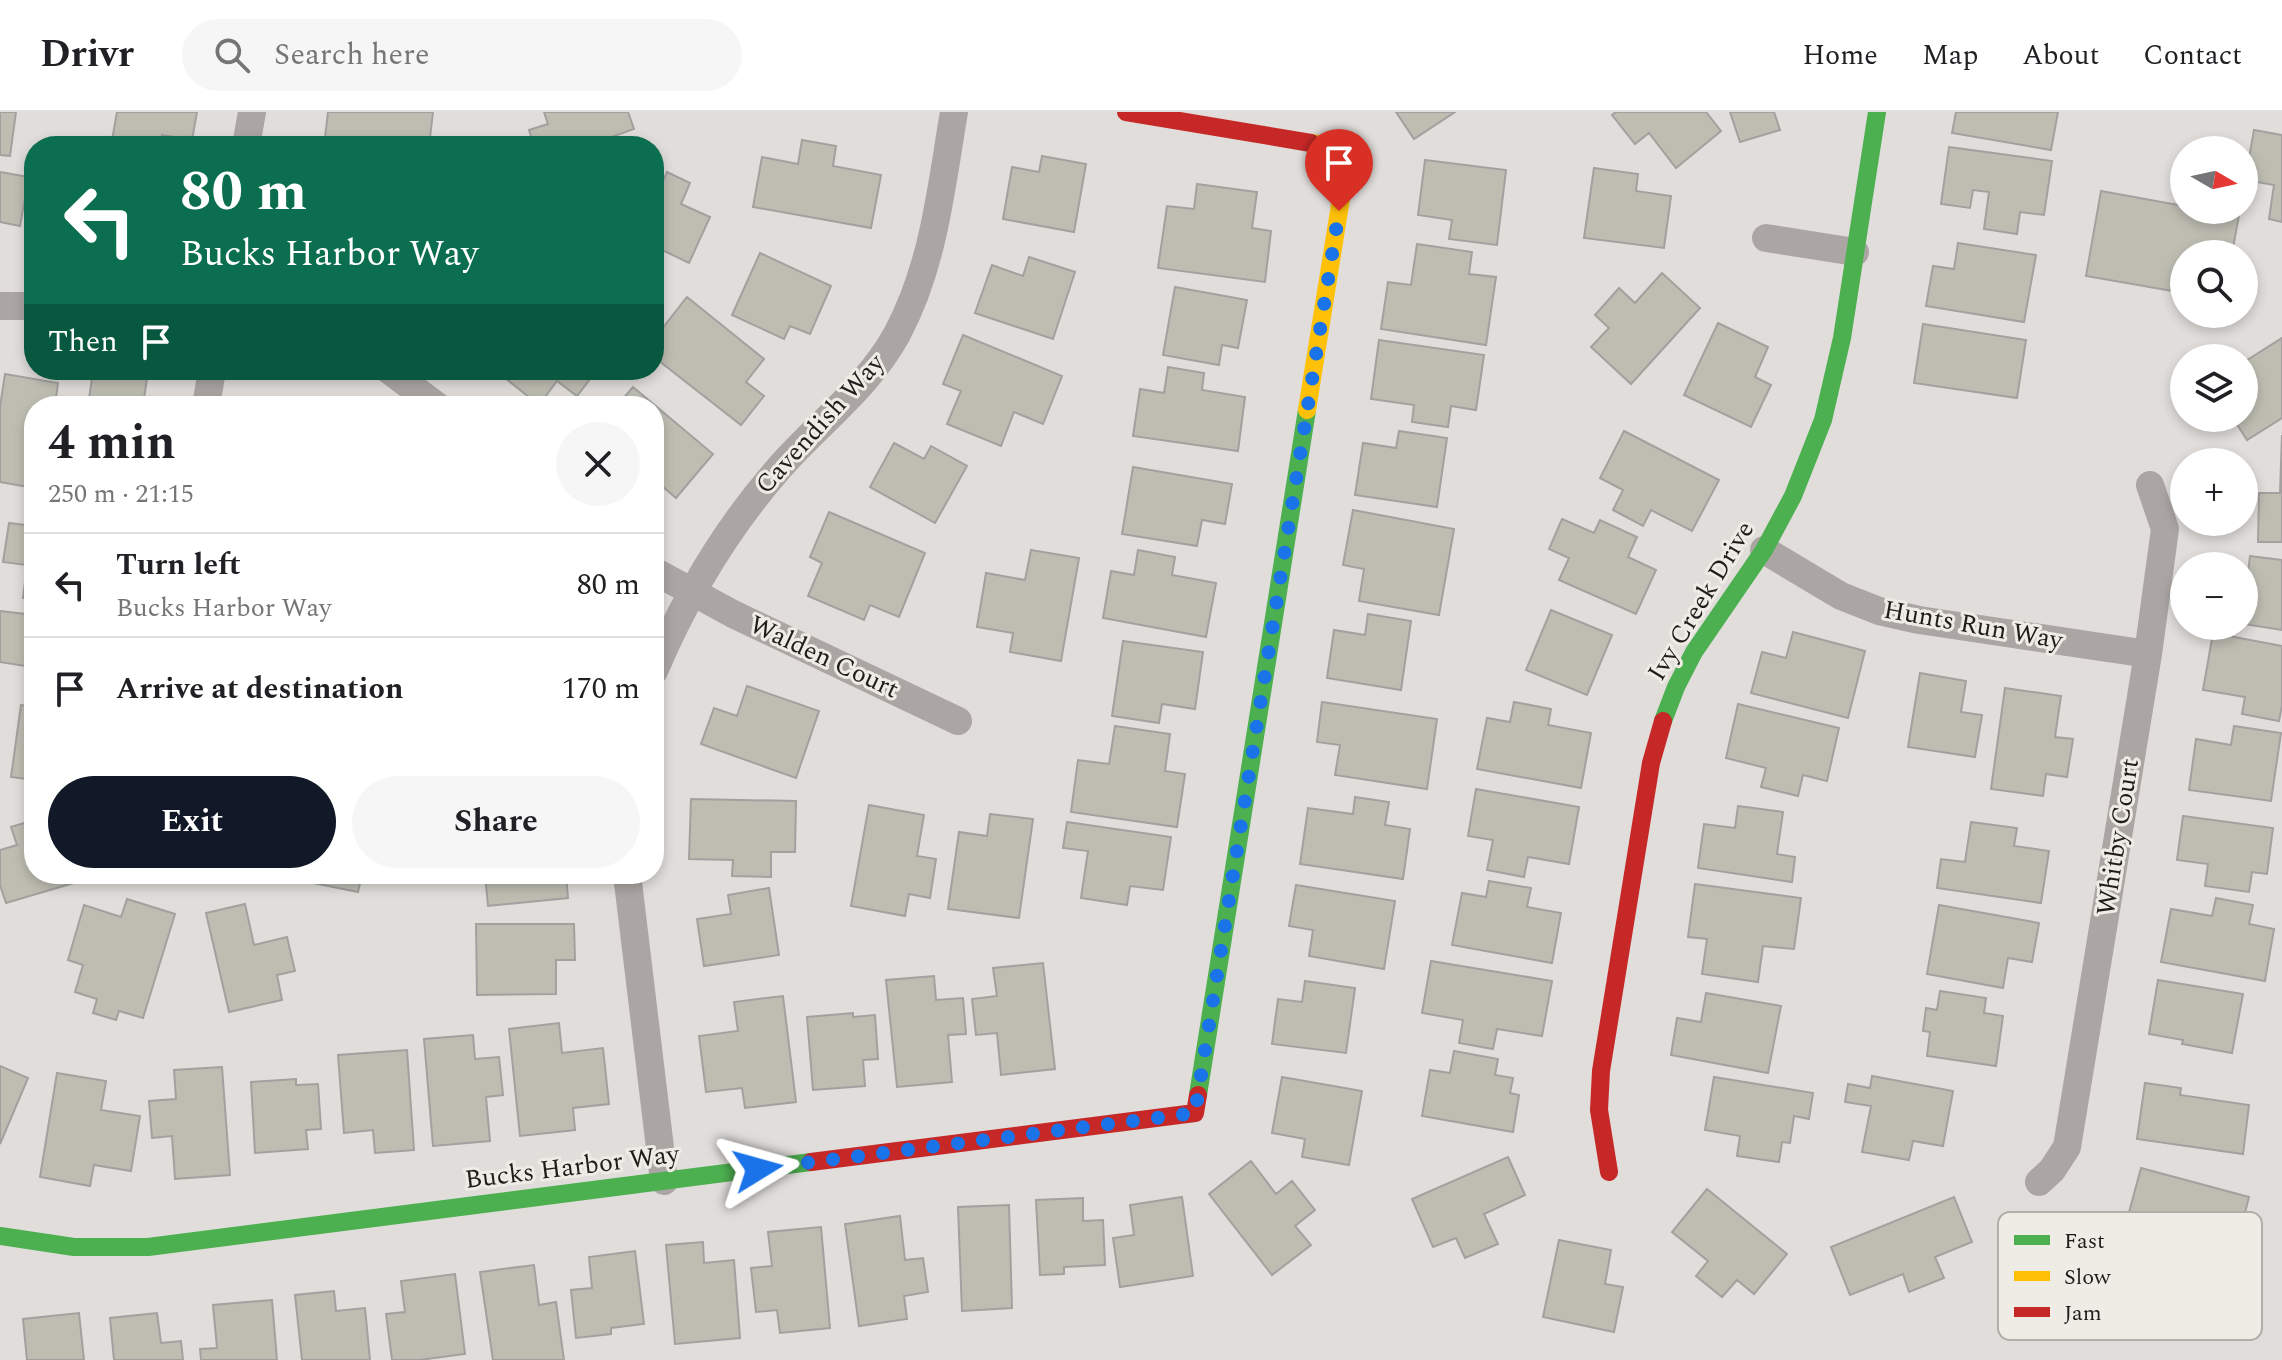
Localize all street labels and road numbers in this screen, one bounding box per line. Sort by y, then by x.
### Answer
street label: Cavendish Way [746,344,895,503]
street label: Ivy Creek Drive [1637,513,1765,689]
street label: Hunts Run Way [1880,590,2067,661]
street label: Walden Court [743,605,905,709]
street label: Whitby Court [2086,756,2150,918]
street label: Bucks Harbor Way [463,1134,683,1200]

